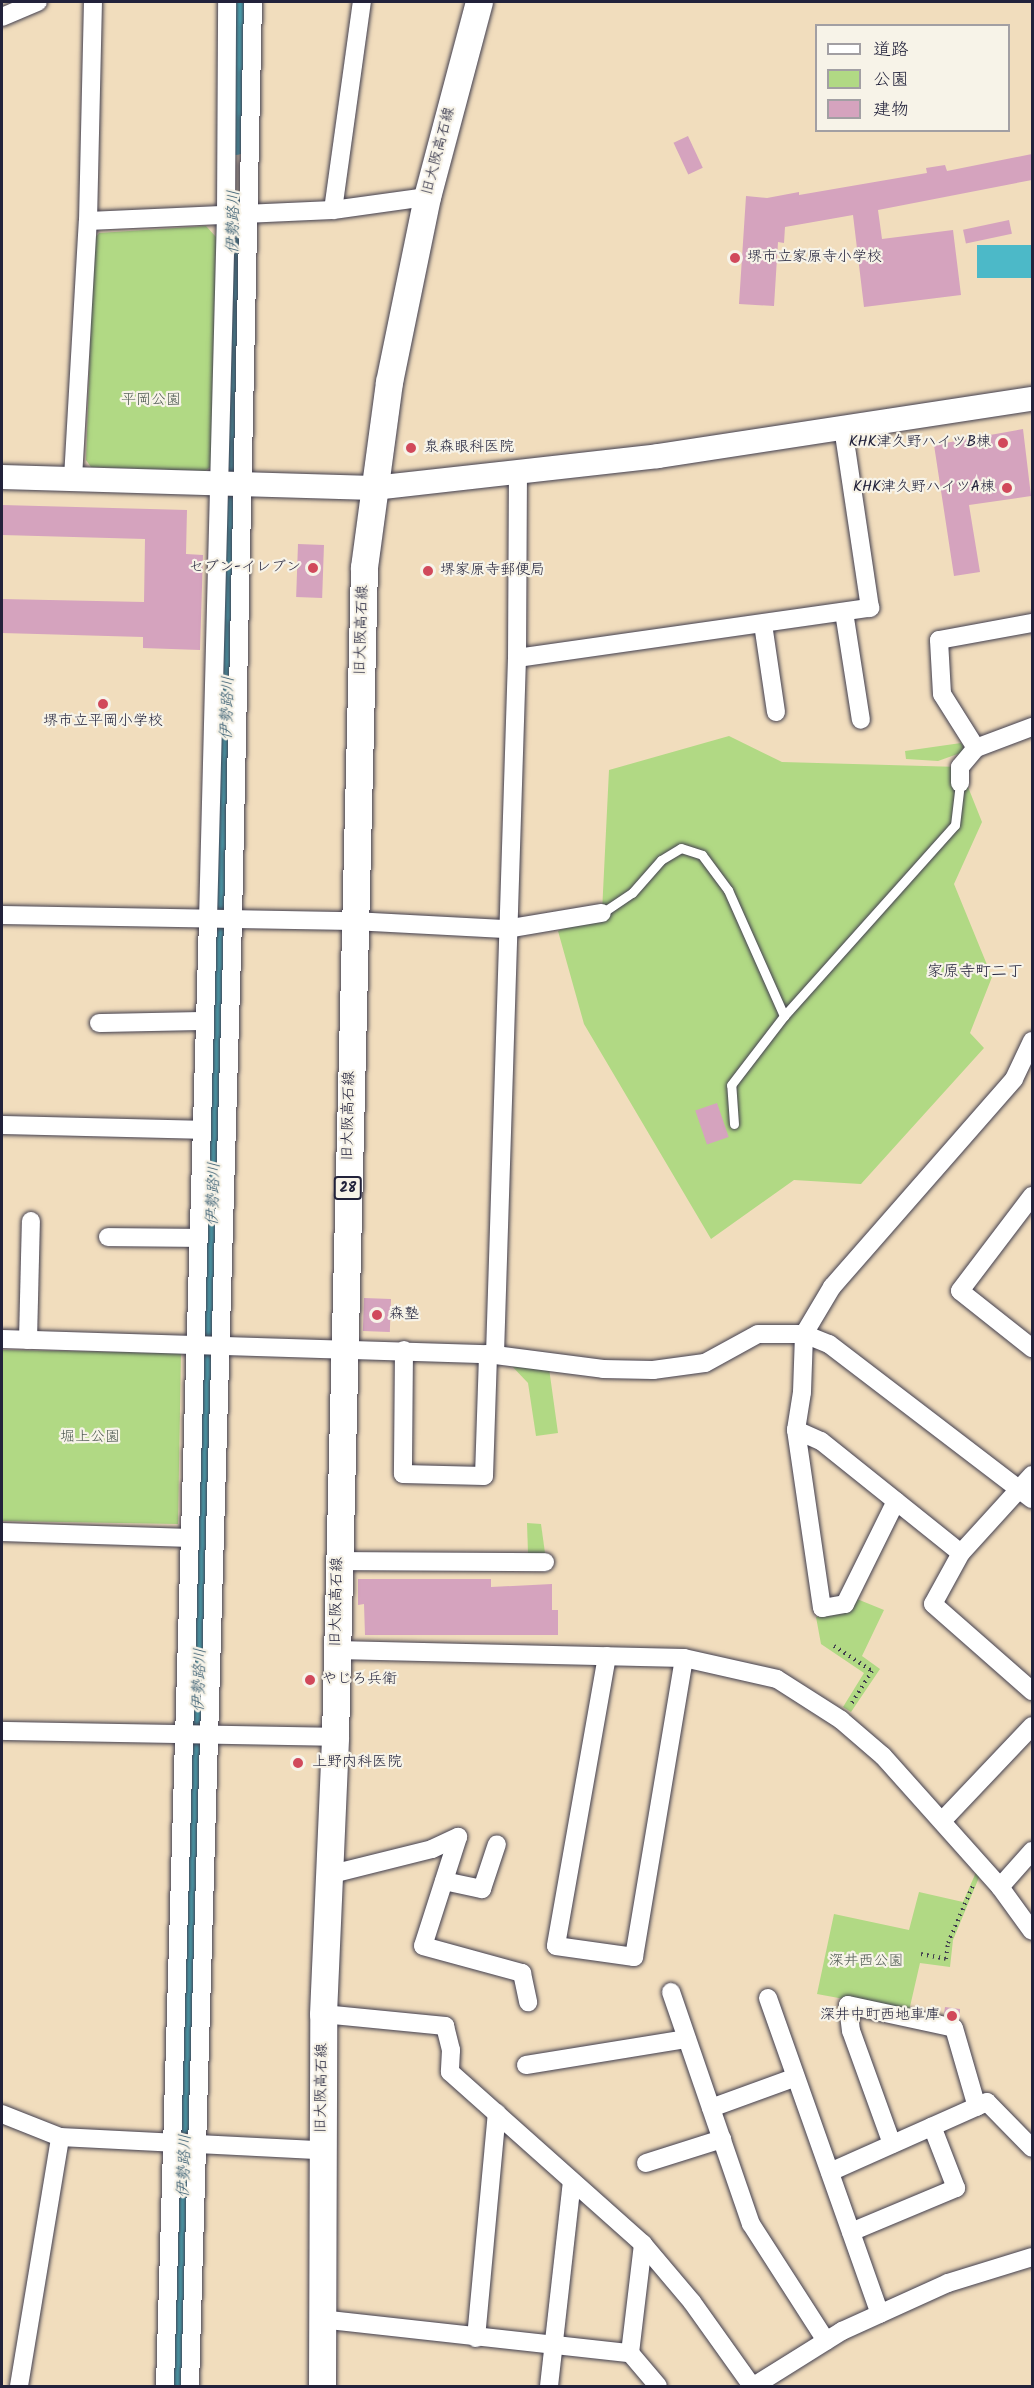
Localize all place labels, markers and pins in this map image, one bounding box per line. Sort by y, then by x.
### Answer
place label: 堺市立家原寺小学校 [747,249,882,267]
marker: 堺市立家原寺小学校 [728,251,742,265]
place label: KHK津久野ハイツB棟 [849,434,991,452]
marker: KHK津久野ハイツB棟 [996,436,1010,450]
marker: 泉森眼科医院 [402,439,420,457]
place label: 泉森眼科医院 [424,439,514,457]
place label: KHK津久野ハイツA棟 [853,479,995,497]
marker: KHK津久野ハイツA棟 [1000,481,1014,495]
place label: セブン-イレブン [189,559,301,577]
marker: セブン-イレブン [306,561,320,575]
place label: 堺家原寺郵便局 [440,562,545,580]
marker: 堺家原寺郵便局 [421,564,435,578]
marker: 堺市立平岡小学校 [96,697,110,711]
place label: 堺市立平岡小学校 [43,713,163,731]
place label: 森塾 [389,1306,419,1324]
marker: 森塾 [370,1308,384,1322]
place label: やじろ兵衛 [322,1671,397,1689]
marker: やじろ兵衛 [303,1673,317,1687]
marker: 上野内科医院 [289,1754,307,1772]
place label: 上野内科医院 [312,1754,402,1772]
place label: 深井中町西地車庫 [820,2007,940,2025]
marker: 深井中町西地車庫 [945,2009,959,2023]

